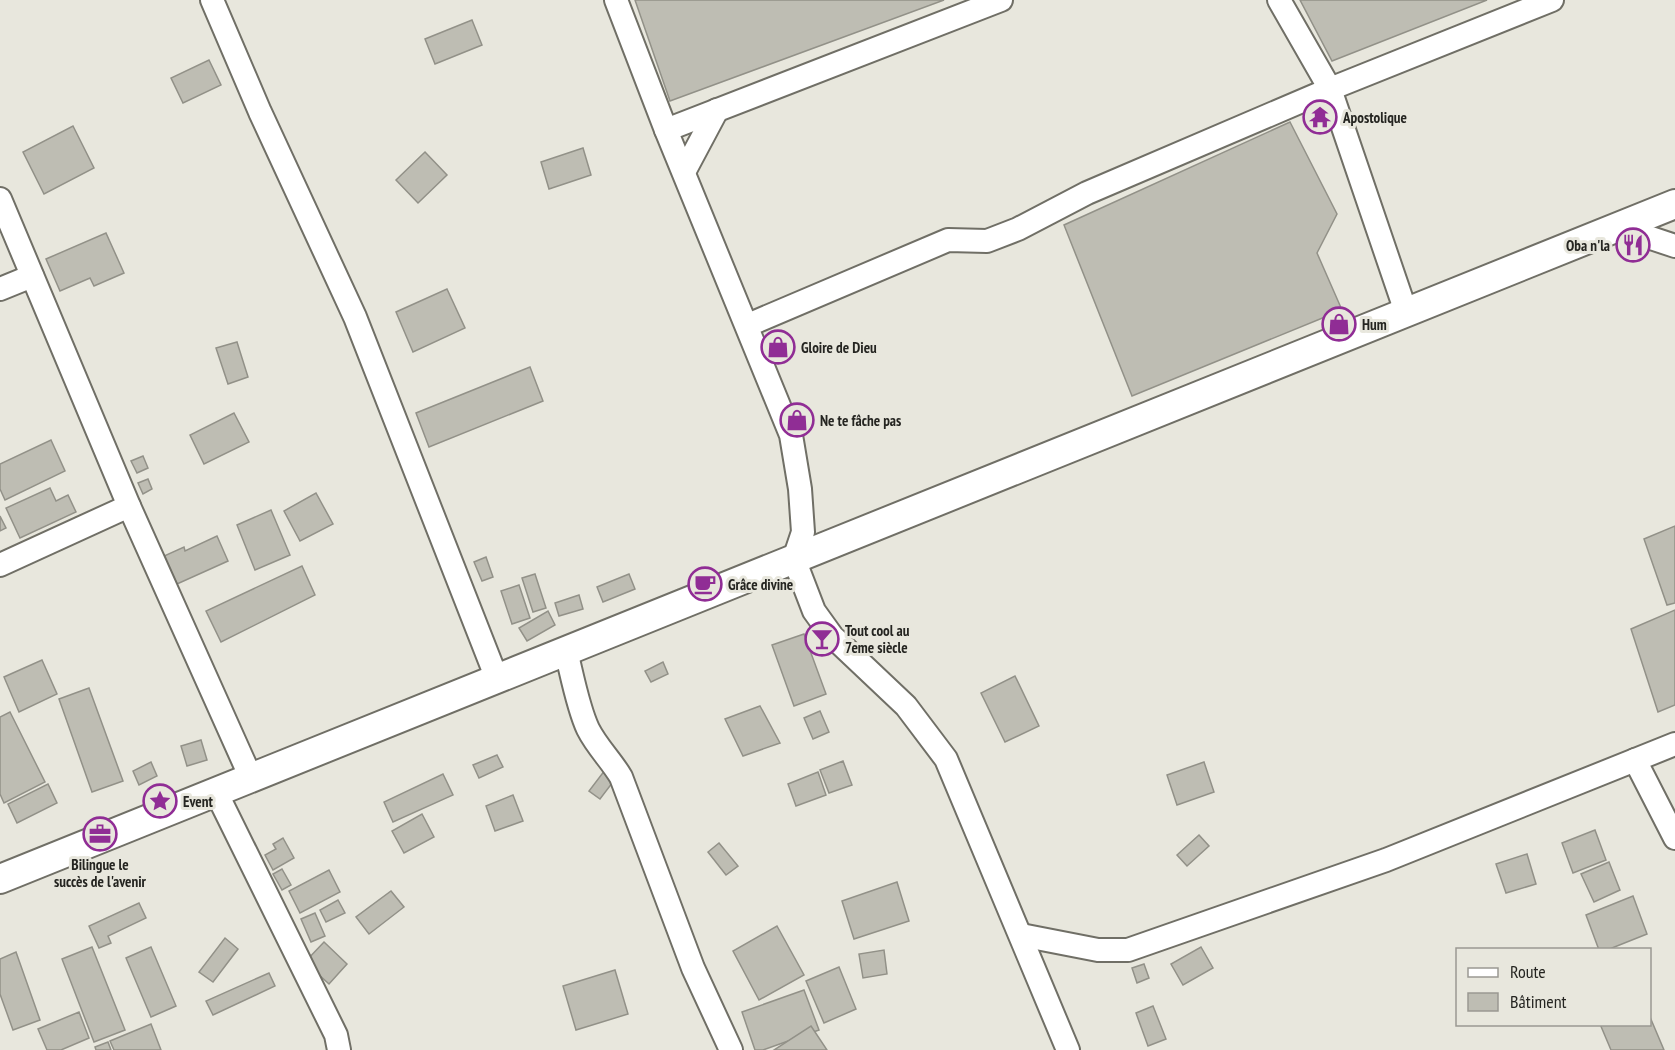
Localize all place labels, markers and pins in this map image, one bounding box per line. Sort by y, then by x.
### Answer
temple icon: Apostolique [1302,99,1338,135]
place label: Apostolique [1342,108,1407,127]
restaurant icon: Oba n'la [1615,227,1651,263]
place label: Oba n'la [1566,236,1610,255]
shop icon: Hum [1321,306,1357,342]
place label: Hum [1362,315,1387,334]
shop icon: Gloire de Dieu [760,329,796,365]
place label: Gloire de Dieu [801,338,877,357]
shop icon: Ne te fâche pas [779,402,815,438]
place label: Ne te fâche pas [820,411,901,430]
cafe icon: Grâce divine [687,566,723,602]
place label: Grâce divine [728,575,793,594]
bar icon: Tout cool au 7eme siècle [804,621,840,657]
place label: Tout cool au 7eme siècle [845,621,910,657]
place icon: Event [142,783,178,819]
place label: Event [183,792,214,811]
office icon: Bilingue le succès de l'avenir [82,816,118,852]
place label: Bilingue le succès de l'avenir [54,855,147,891]

